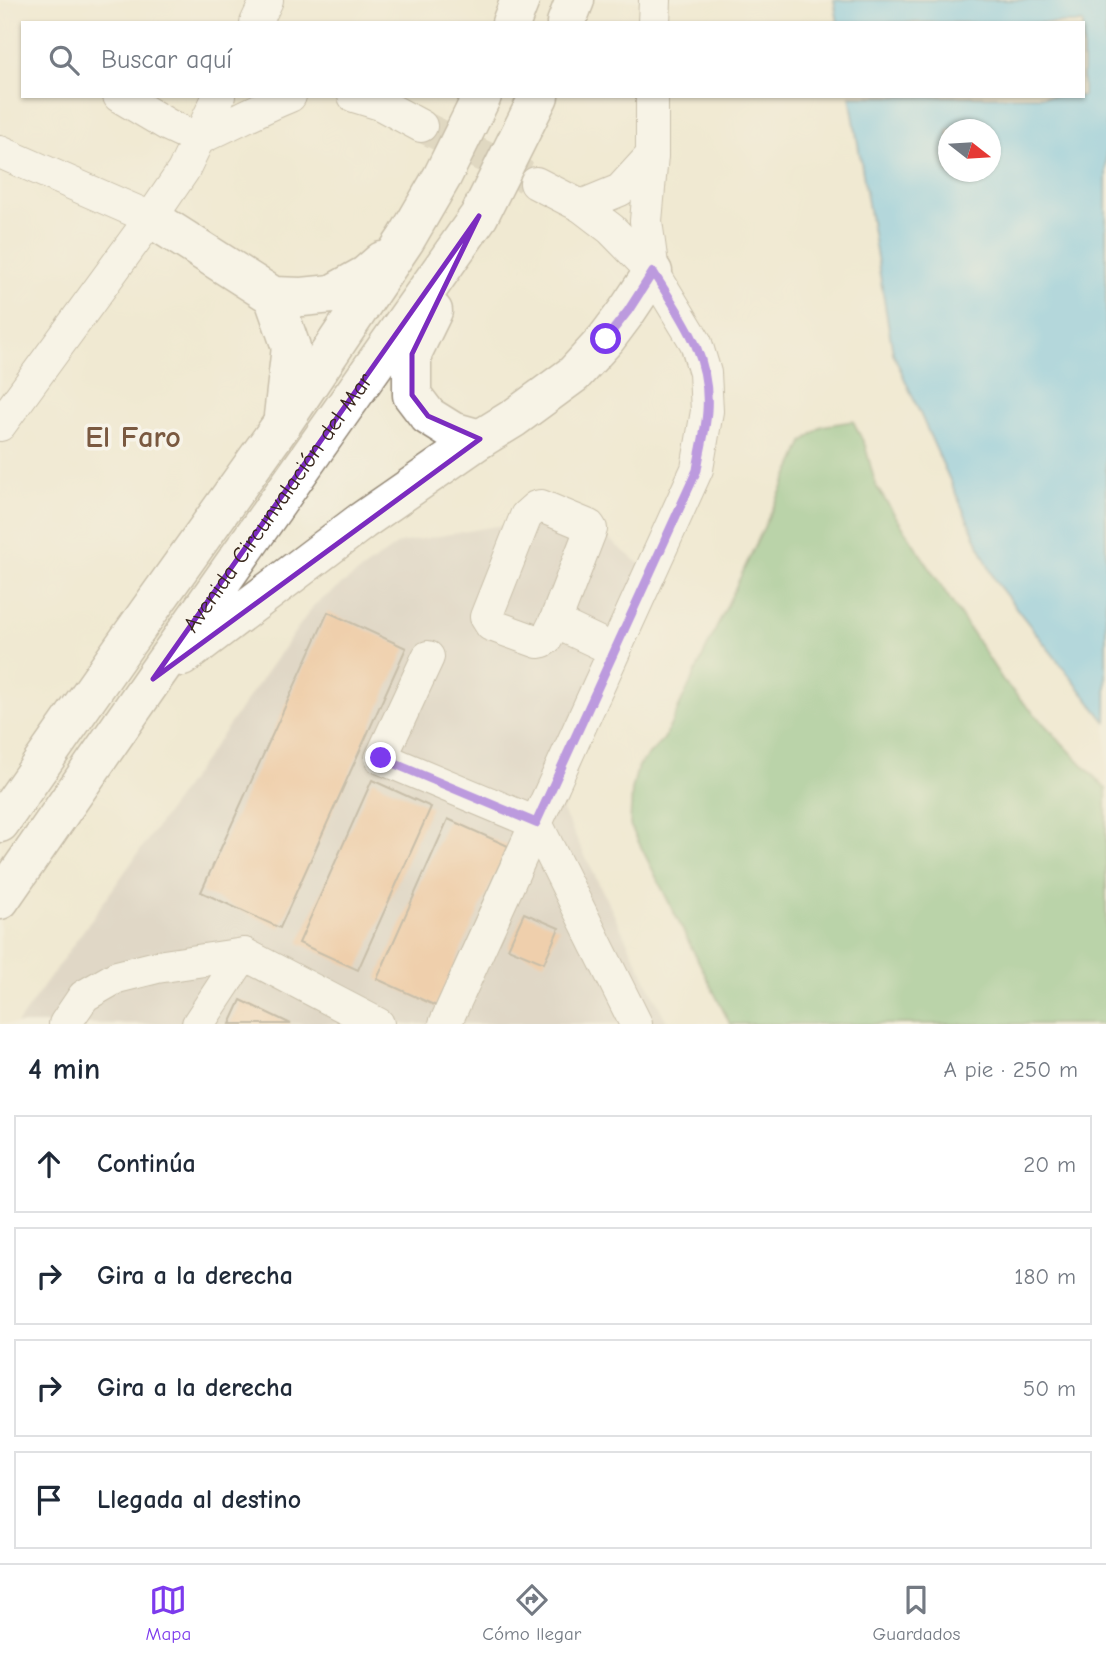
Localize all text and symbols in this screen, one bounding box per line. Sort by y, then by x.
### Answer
search box [21,21,1085,98]
icon: search [45,41,83,79]
text: Buscar aquí [101,45,232,75]
north arrow [938,119,1001,182]
route start [590,323,621,354]
street label: Avenida Circunvalación del Mar [177,367,378,637]
district label: El Faro [85,420,181,455]
route end [365,742,396,773]
text: 4 min [28,1052,100,1087]
text: A pie · 250 m [943,1056,1078,1083]
icon: ahead [30,1145,68,1183]
text: Continúa [97,1149,196,1179]
text: 20 m [1023,1151,1076,1178]
icon: right [30,1257,68,1295]
text: Gira a la derecha [97,1261,293,1291]
text: 180 m [1014,1263,1076,1290]
icon: right [30,1369,68,1407]
text: Gira a la derecha [97,1373,293,1403]
text: 50 m [1023,1375,1076,1402]
icon: arrive [30,1481,68,1519]
text: Llegada al destino [97,1485,301,1515]
tab: Mapa [146,1581,191,1645]
tab: Cómo llegar [482,1581,581,1645]
tab: Guardados [873,1581,960,1645]

